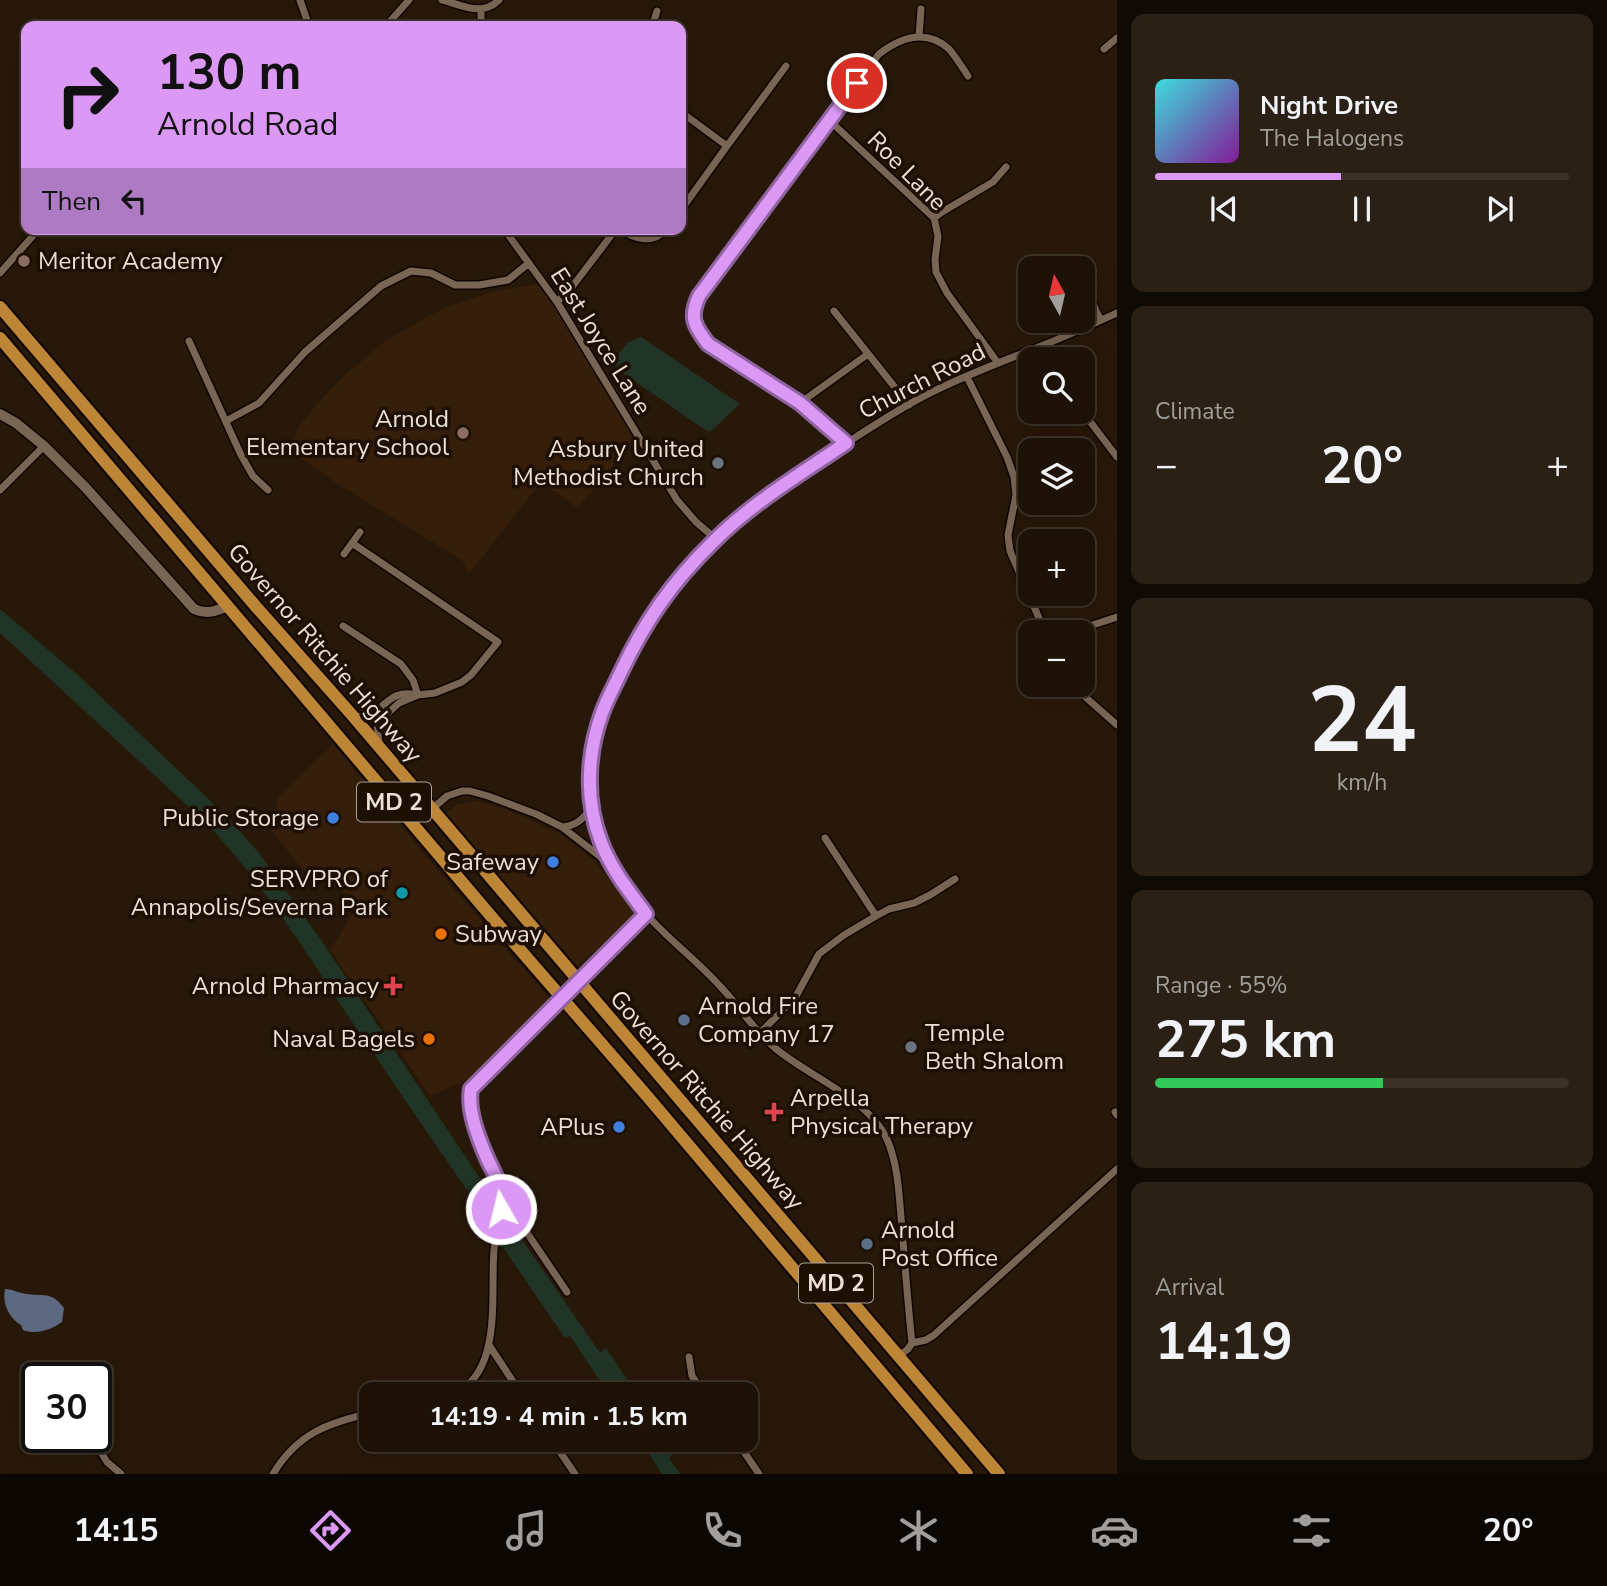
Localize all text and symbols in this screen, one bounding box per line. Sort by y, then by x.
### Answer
text: 130 m [157,39,301,106]
icon: right [42,49,133,140]
pin [827,53,887,113]
icon: arrive [838,64,876,102]
text: Night Drive [1260,88,1398,123]
text: Arnold Road [157,103,338,146]
text: The Halogens [1260,123,1404,154]
street label: Roe Lane [860,124,954,218]
icon: left [115,182,153,220]
text: Then [42,184,101,219]
icon: previous [1205,190,1243,228]
icon: pause [1343,190,1381,228]
icon: next [1481,190,1519,228]
place label: Meritor Academy [38,245,223,277]
marker: Meritor Academy [16,253,32,269]
north arrow [1018,256,1096,332]
map controls [1018,256,1095,697]
street label: East Joyce Lane [543,261,659,421]
street label: Church Road [853,335,991,427]
button: search [1018,347,1095,424]
text: Climate [1155,396,1235,427]
place label: Arnold Elementary School [246,403,449,463]
marker: Arnold Elementary School [455,425,471,441]
text: 20° [1321,430,1403,501]
place label: Asbury United Methodist Church [513,433,704,493]
button: layers [1018,438,1095,515]
text: − [1155,440,1178,491]
text: + [1546,440,1569,491]
marker: Asbury United Methodist Church [710,455,726,471]
button: + [1018,529,1095,606]
street label: Governor Ritchie Highway [221,536,430,770]
button: − [1018,620,1095,697]
text: 24 [1307,659,1417,783]
text: km/h [1337,767,1387,798]
road number: MD 2 [357,782,431,822]
place label: Public Storage [162,802,319,834]
marker: Public Storage [325,810,341,826]
place label: Safeway [446,846,540,878]
marker: Safeway [545,854,561,870]
place label: SERVPRO of Annapolis/Severna Park [131,863,389,923]
marker: SERVPRO of Annapolis/Severna Park [394,885,410,901]
place label: Subway [455,918,543,950]
marker: Subway [433,926,449,942]
place label: Arnold Pharmacy [192,970,380,1002]
text: Range · 55% [1155,970,1287,1001]
marker: Arnold Pharmacy [385,978,401,994]
street label: Governor Ritchie Highway [603,983,812,1217]
place label: Arnold Fire Company 17 [698,990,835,1050]
text: 275 km [1155,1004,1336,1075]
marker: Arnold Fire Company 17 [676,1012,692,1028]
place label: Temple Beth Shalom [925,1017,1064,1077]
place label: Naval Bagels [272,1023,415,1055]
marker: Naval Bagels [421,1031,437,1047]
marker: Temple Beth Shalom [903,1039,919,1055]
place label: Arpella Physical Therapy [790,1082,974,1142]
marker: Arpella Physical Therapy [764,1102,784,1122]
place label: APlus [540,1111,605,1143]
marker: APlus [611,1119,627,1135]
position arrow [464,1172,538,1246]
place label: Arnold Post Office [881,1214,998,1274]
marker: Arnold Post Office [859,1236,875,1252]
road number: MD 2 [799,1264,873,1302]
text: Arrival [1155,1272,1224,1303]
text: 14:19 [1155,1306,1293,1377]
speed limit sign: 30 [21,1362,112,1453]
text: 14:19 · 4 min · 1.5 km [429,1399,688,1434]
icon: directions [306,1506,355,1555]
icon: music [502,1506,551,1555]
icon: phone [698,1506,747,1555]
icon: climate [894,1506,943,1555]
icon: car [1090,1506,1139,1555]
icon: filters [1287,1506,1336,1555]
text: 14:15 [74,1509,158,1552]
text: 20° [1483,1509,1533,1552]

